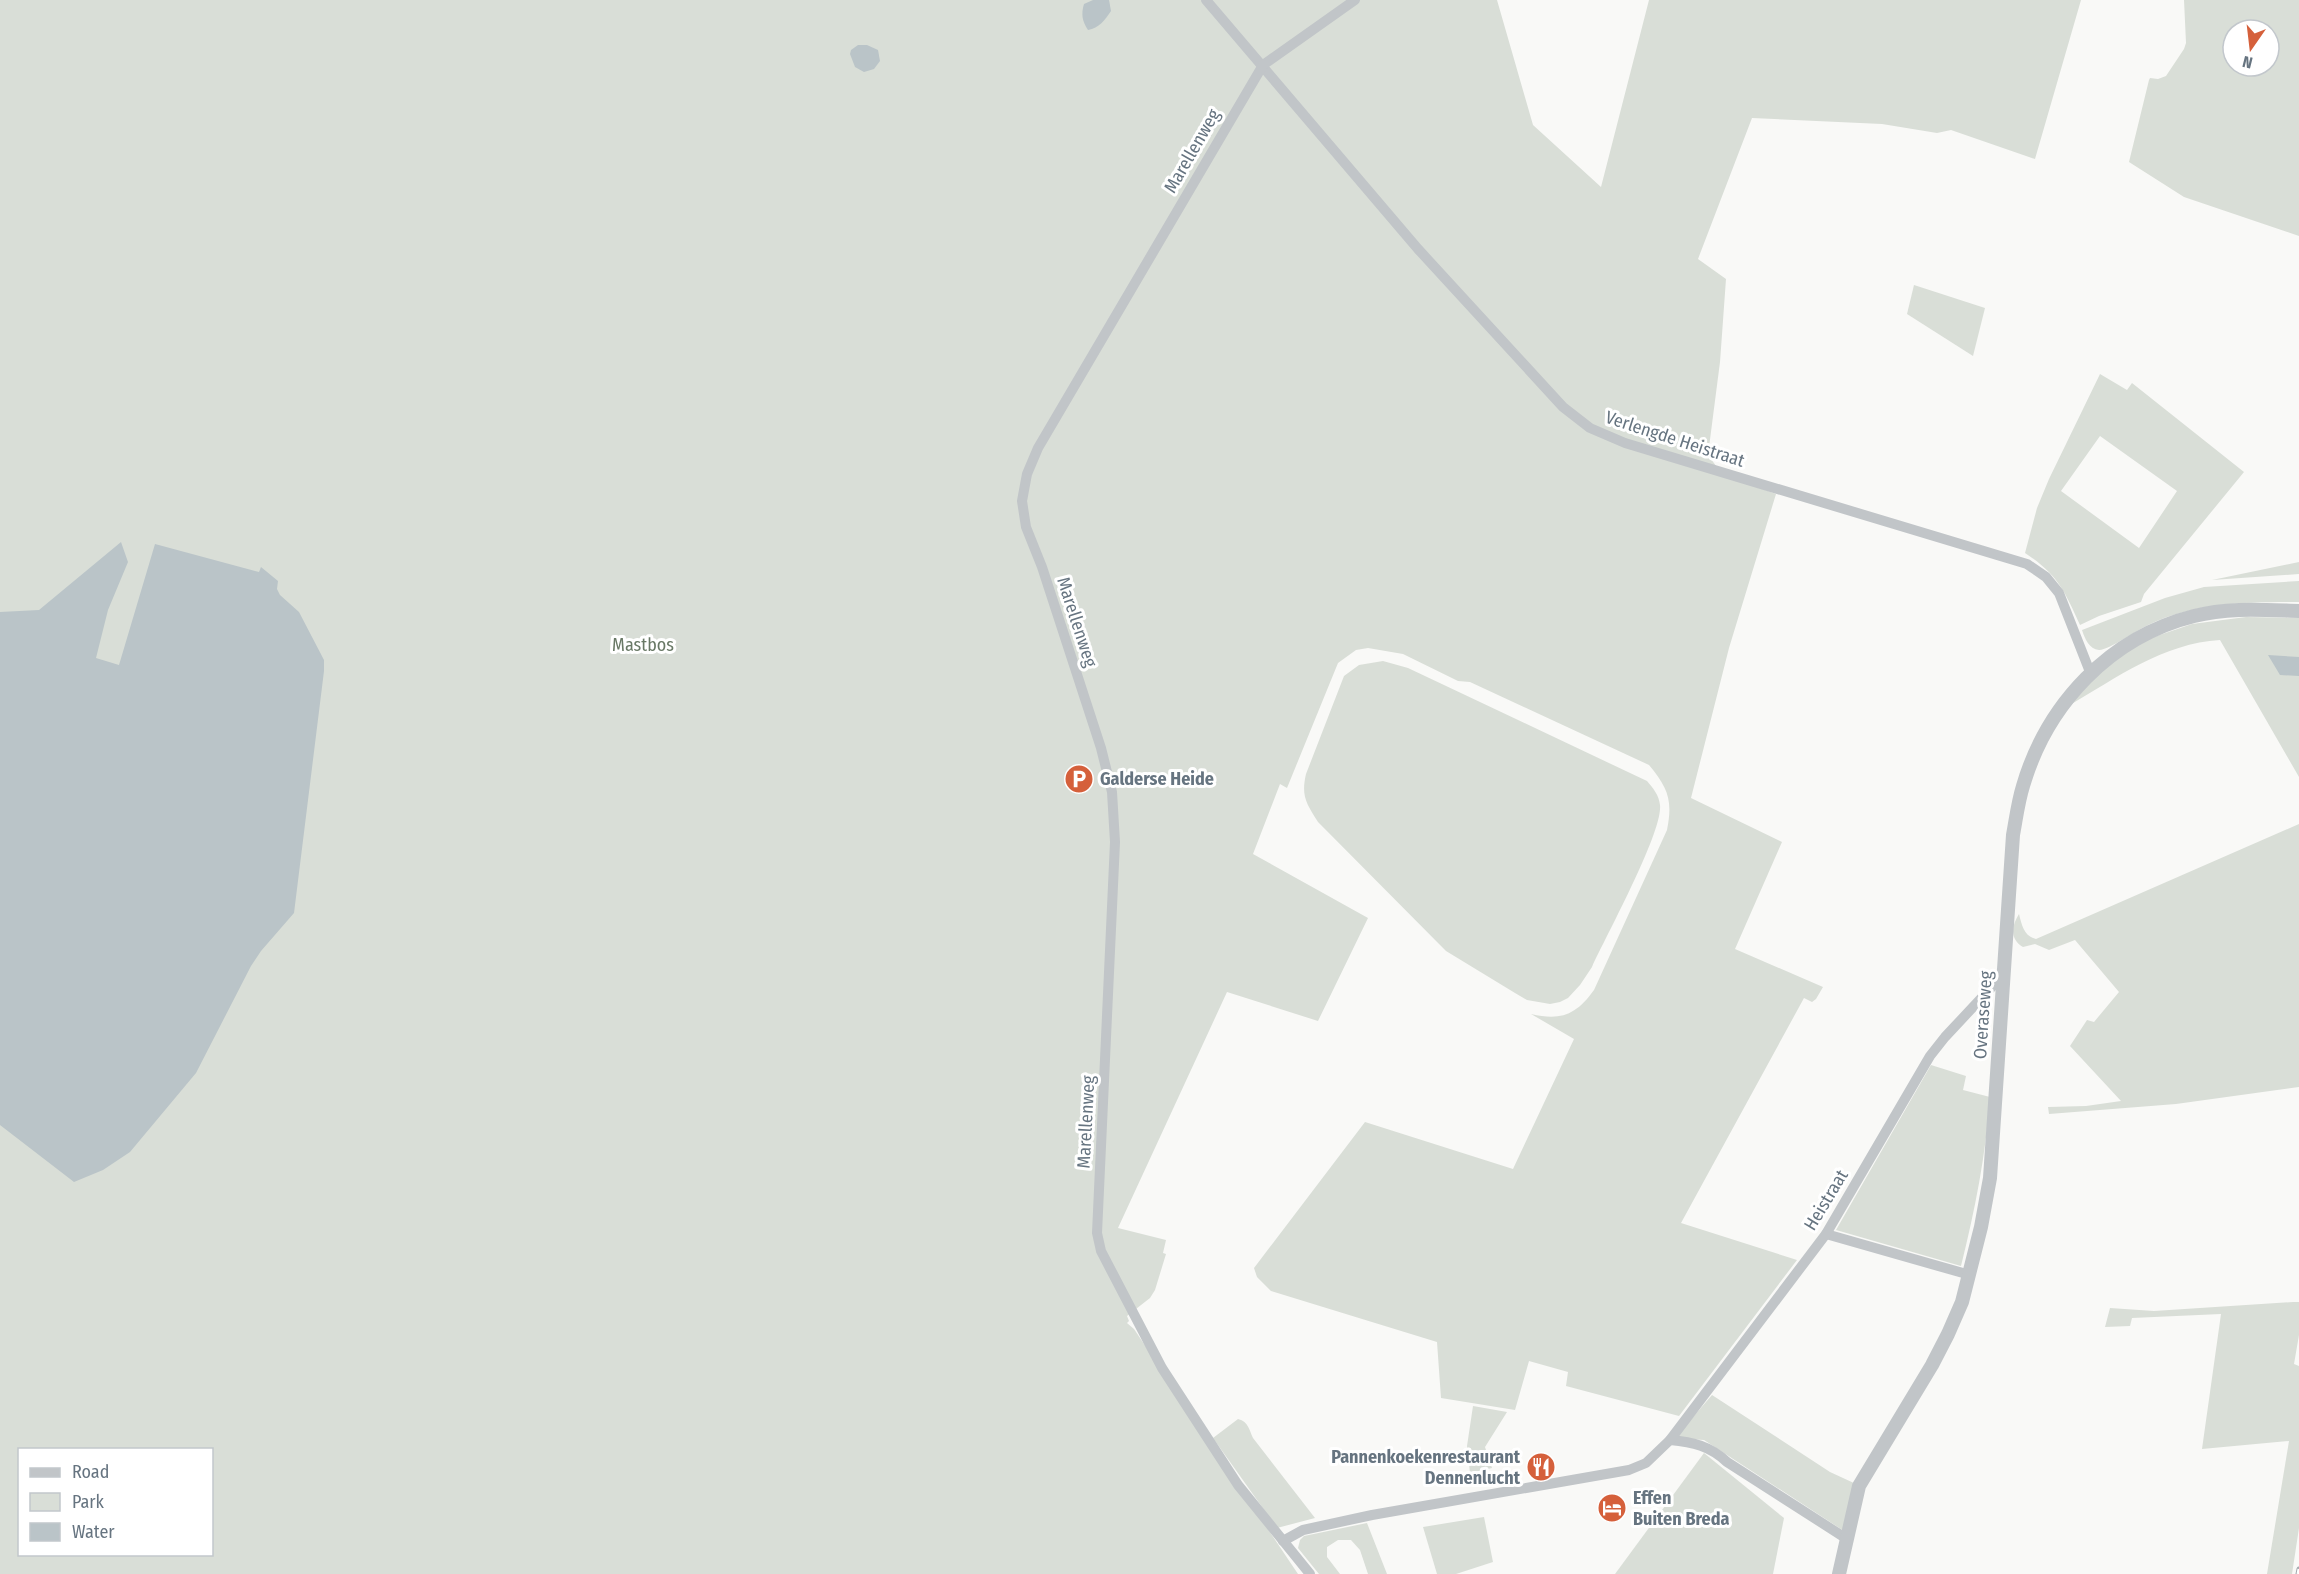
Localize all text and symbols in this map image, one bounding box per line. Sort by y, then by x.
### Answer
north arrow [2221,18,2281,78]
text: N [2241,52,2254,72]
street label: Marellenweg [1159,105,1225,197]
street label: Verlengde Heistraat [1603,406,1747,472]
street label: Marellenweg [1052,574,1102,670]
park label: Mastbos [612,634,674,656]
parking icon: Galderse Heide [1063,763,1095,795]
place label: Galderse Heide [1100,768,1214,790]
street label: Overaseweg [1969,970,1997,1060]
street label: Marellenweg [1073,1074,1099,1169]
street label: Heistraat [1799,1165,1853,1234]
place label: Pannenkoekenrestaurant Dennenlucht [1331,1446,1521,1489]
legend [18,1448,213,1556]
restaurant icon: Pannenkoekenrestaurant Dennenlucht [1525,1451,1557,1483]
text: Road [72,1461,109,1483]
place label: Effen Buiten Breda [1633,1487,1729,1530]
text: Park [72,1491,105,1513]
hotel icon: Effen Buiten Breda [1596,1492,1628,1524]
text: Water [72,1521,115,1543]

